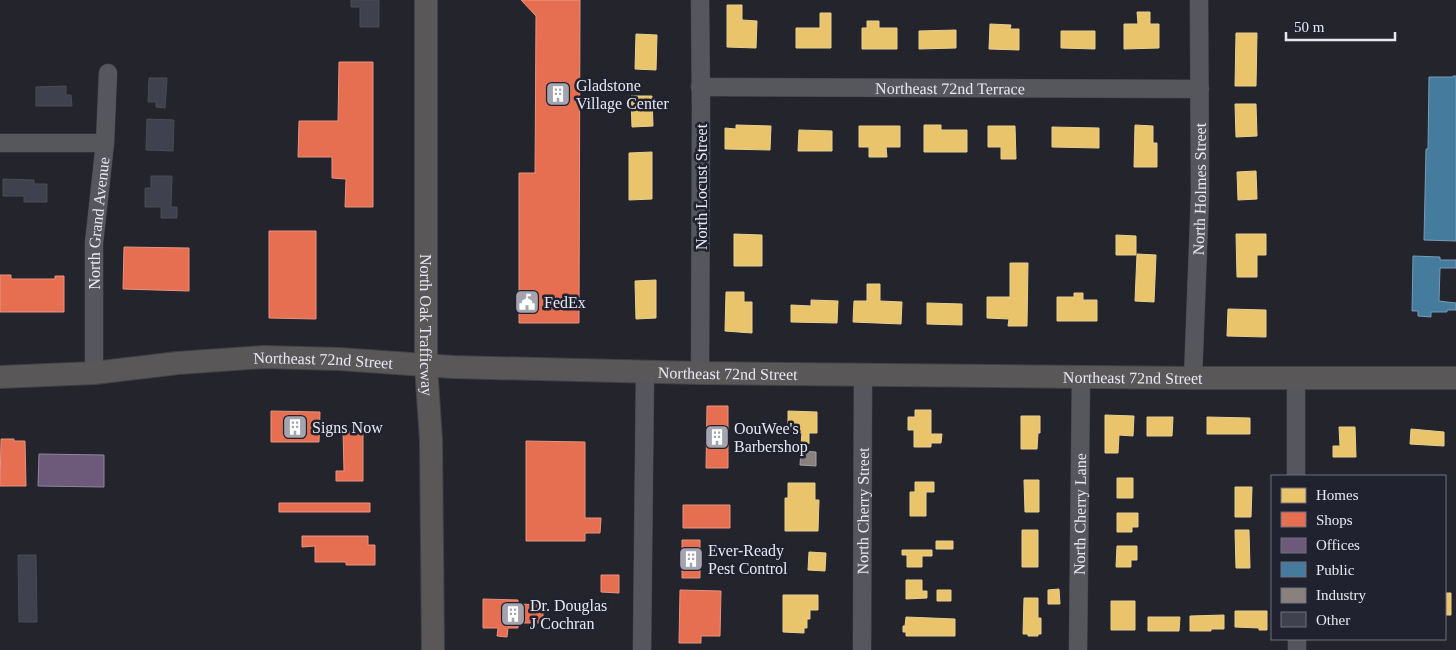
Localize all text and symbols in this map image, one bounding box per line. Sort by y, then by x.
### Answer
scale bar [1286,10,1395,42]
text: 50 m [1294,19,1325,35]
place label: Gladstone Village Center [576,77,669,113]
street label: Northeast 72nd Terrace [875,80,1025,97]
building icon: Gladstone Village Center [545,81,571,107]
street label: North Holmes Street [1190,122,1209,256]
street label: North Locust Street [693,123,710,250]
street label: North Grand Avenue [85,156,112,290]
street label: North Oak Trafficway [417,254,436,397]
public building icon: FedEx [514,289,540,315]
place label: FedEx [544,294,586,311]
street label: Northeast 72nd Street [253,349,394,372]
street label: Northeast 72nd Street [658,364,798,383]
street label: Northeast 72nd Street [1063,369,1203,387]
building icon: Signs Now [282,414,308,440]
place label: Signs Now [312,419,383,437]
place label: OouWee's Barbershop [734,420,808,456]
building icon: OouWee's Barbershop [704,424,730,450]
street label: North Cherry Street [854,447,873,575]
street label: North Cherry Lane [1071,453,1090,575]
legend [1271,475,1446,640]
text: Homes [1316,487,1359,503]
text: Shops [1316,512,1353,528]
text: Offices [1316,537,1360,553]
place label: Ever-Ready Pest Control [708,542,788,577]
building icon: Ever-Ready Pest Control [678,546,704,572]
text: Public [1316,562,1355,578]
text: Industry [1316,587,1366,603]
place label: Dr. Douglas J Cochran [530,597,607,632]
building icon: Dr. Douglas J Cochran [500,601,526,627]
text: Other [1316,612,1350,628]

